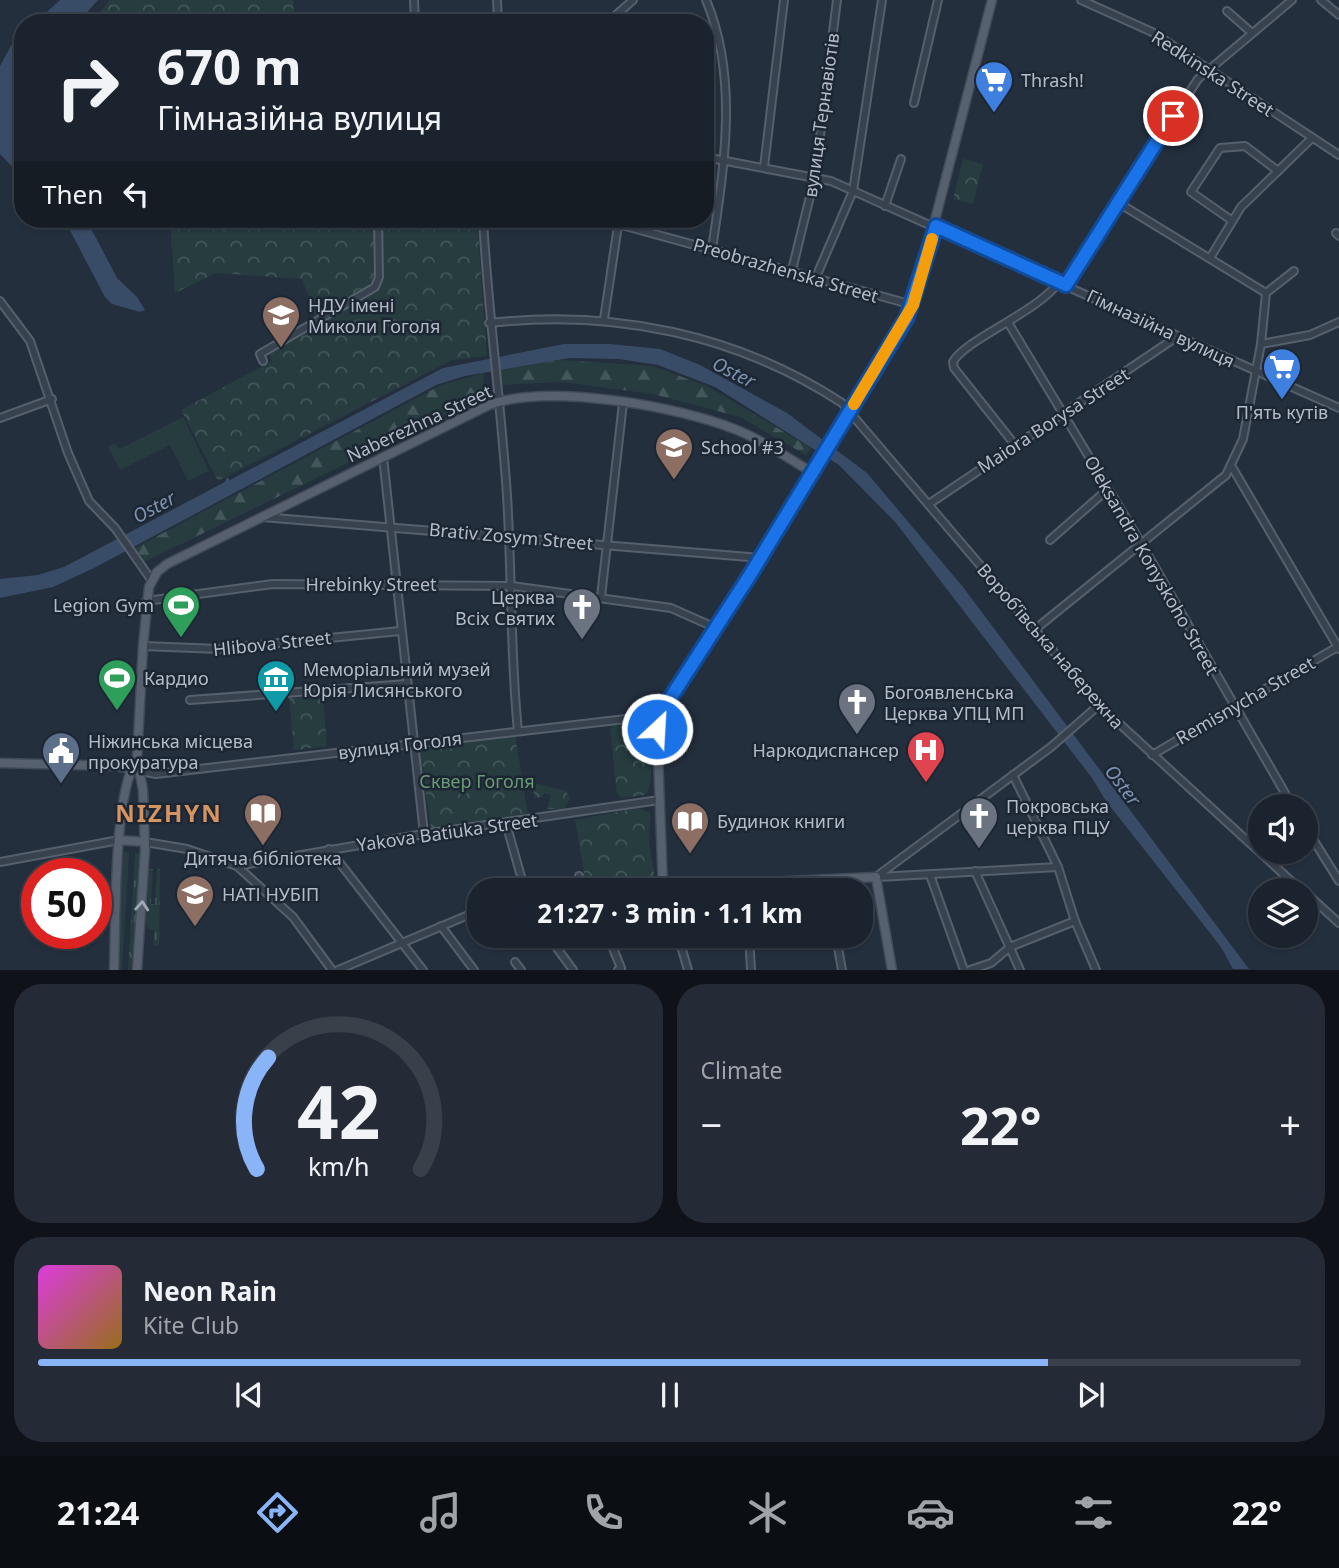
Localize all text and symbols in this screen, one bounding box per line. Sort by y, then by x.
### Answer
street label: Redkinska Street [1147,25,1279,122]
street label: вулиця Тернавіотів [798,31,844,199]
text: 670 m [157,33,302,99]
icon: right [42,42,133,133]
supermarket icon: Thrash! [973,59,1015,114]
place label: Thrash! [1021,68,1084,92]
pin [1143,86,1203,146]
text: Гімназійна вулиця [157,96,442,139]
icon: arrive [1154,97,1192,135]
icon: left [117,175,155,213]
text: Then [42,176,103,212]
street label: Preobrazhenska Street [691,232,882,308]
street label: Гімназійна вулиця [1083,283,1239,373]
place label: НДУ імені Миколи Гоголя [308,293,440,338]
school or university icon: НДУ імені Миколи Гоголя [260,294,302,349]
supermarket icon: П'ять кутів [1261,346,1303,401]
water label: Oster [708,350,761,395]
street label: Maiora Borysa Street [972,362,1134,478]
street label: Naberezhna Street [342,379,496,467]
place label: П'ять кутів [1236,400,1328,424]
school or university icon: School #3 [653,426,695,481]
place label: School #3 [701,435,784,459]
street label: Oleksandra Konyskoho Street [1079,451,1225,680]
water label: Oster [128,484,181,529]
street label: Brativ Zosym Street [428,517,595,555]
street label: Воробʼївська набережна [972,558,1130,734]
street label: Hrebinky Street [305,572,437,596]
sports icon: Legion Gym [160,584,202,639]
place label: Церква Всіх Святих [455,585,556,630]
church icon: Церква Всіх Святих [561,586,603,641]
place label: Legion Gym [53,593,154,617]
street label: Hlibova Street [212,625,333,661]
street label: Remisnycha Street [1171,650,1319,750]
sports icon: Кардио [96,657,138,712]
place label: Меморіальний музей Юрія Лисянського [303,657,491,702]
museum icon: Меморіальний музей Юрія Лисянського [255,658,297,713]
place label: Кардио [144,666,209,690]
place label: Богоявленська Церква УПЦ МП [884,680,1024,725]
church icon: Богоявленська Церква УПЦ МП [836,681,878,736]
position arrow [620,692,694,766]
street label: вулиця Гоголя [337,726,463,764]
place label: Ніжинська місцева прокуратура [88,729,253,774]
hospital icon: Наркодиспансер [905,729,947,784]
public building icon: Ніжинська місцева прокуратура [40,730,82,785]
place label: Наркодиспансер [752,738,899,762]
water label: Oster [1099,759,1148,812]
park label: Сквер Гоголя [419,769,535,793]
library icon: Дитяча бібліотека [242,792,284,847]
place label: Покровська церква ПЦУ [1006,794,1111,839]
map controls [1248,794,1318,948]
button: sound [1248,794,1318,864]
church icon: Покровська церква ПЦУ [958,795,1000,850]
district label: NIZHYN [115,796,223,829]
library icon: Будинок книги [669,800,711,855]
street label: Yakova Batiuka Street [355,807,539,857]
place label: Будинок книги [717,809,845,833]
place label: Дитяча бібліотека [184,846,342,870]
speed limit sign: 50 [21,858,112,949]
school or university icon: НАТІ НУБІП [174,873,216,928]
button: layers [1248,878,1318,948]
place label: НАТІ НУБІП [222,882,319,906]
text: 21:27 · 3 min · 1.1 km [537,895,803,931]
one-way arrow [134,900,149,911]
text: Climate [701,1054,783,1086]
text: 42 [297,1062,380,1161]
text: 22° [960,1089,1042,1160]
text: − [701,1098,722,1150]
text: + [1279,1098,1301,1150]
text: km/h [307,1149,369,1183]
text: Neon Rain [143,1273,277,1309]
text: Kite Club [143,1309,239,1341]
icon: previous [230,1376,268,1414]
icon: pause [651,1376,689,1414]
icon: next [1072,1376,1110,1414]
icon: directions [253,1488,302,1537]
icon: music [416,1488,465,1537]
icon: phone [579,1488,628,1537]
icon: climate [743,1488,792,1537]
icon: car [906,1488,955,1537]
icon: filters [1069,1488,1118,1537]
text: 21:24 [57,1491,139,1534]
text: 22° [1232,1491,1282,1534]

